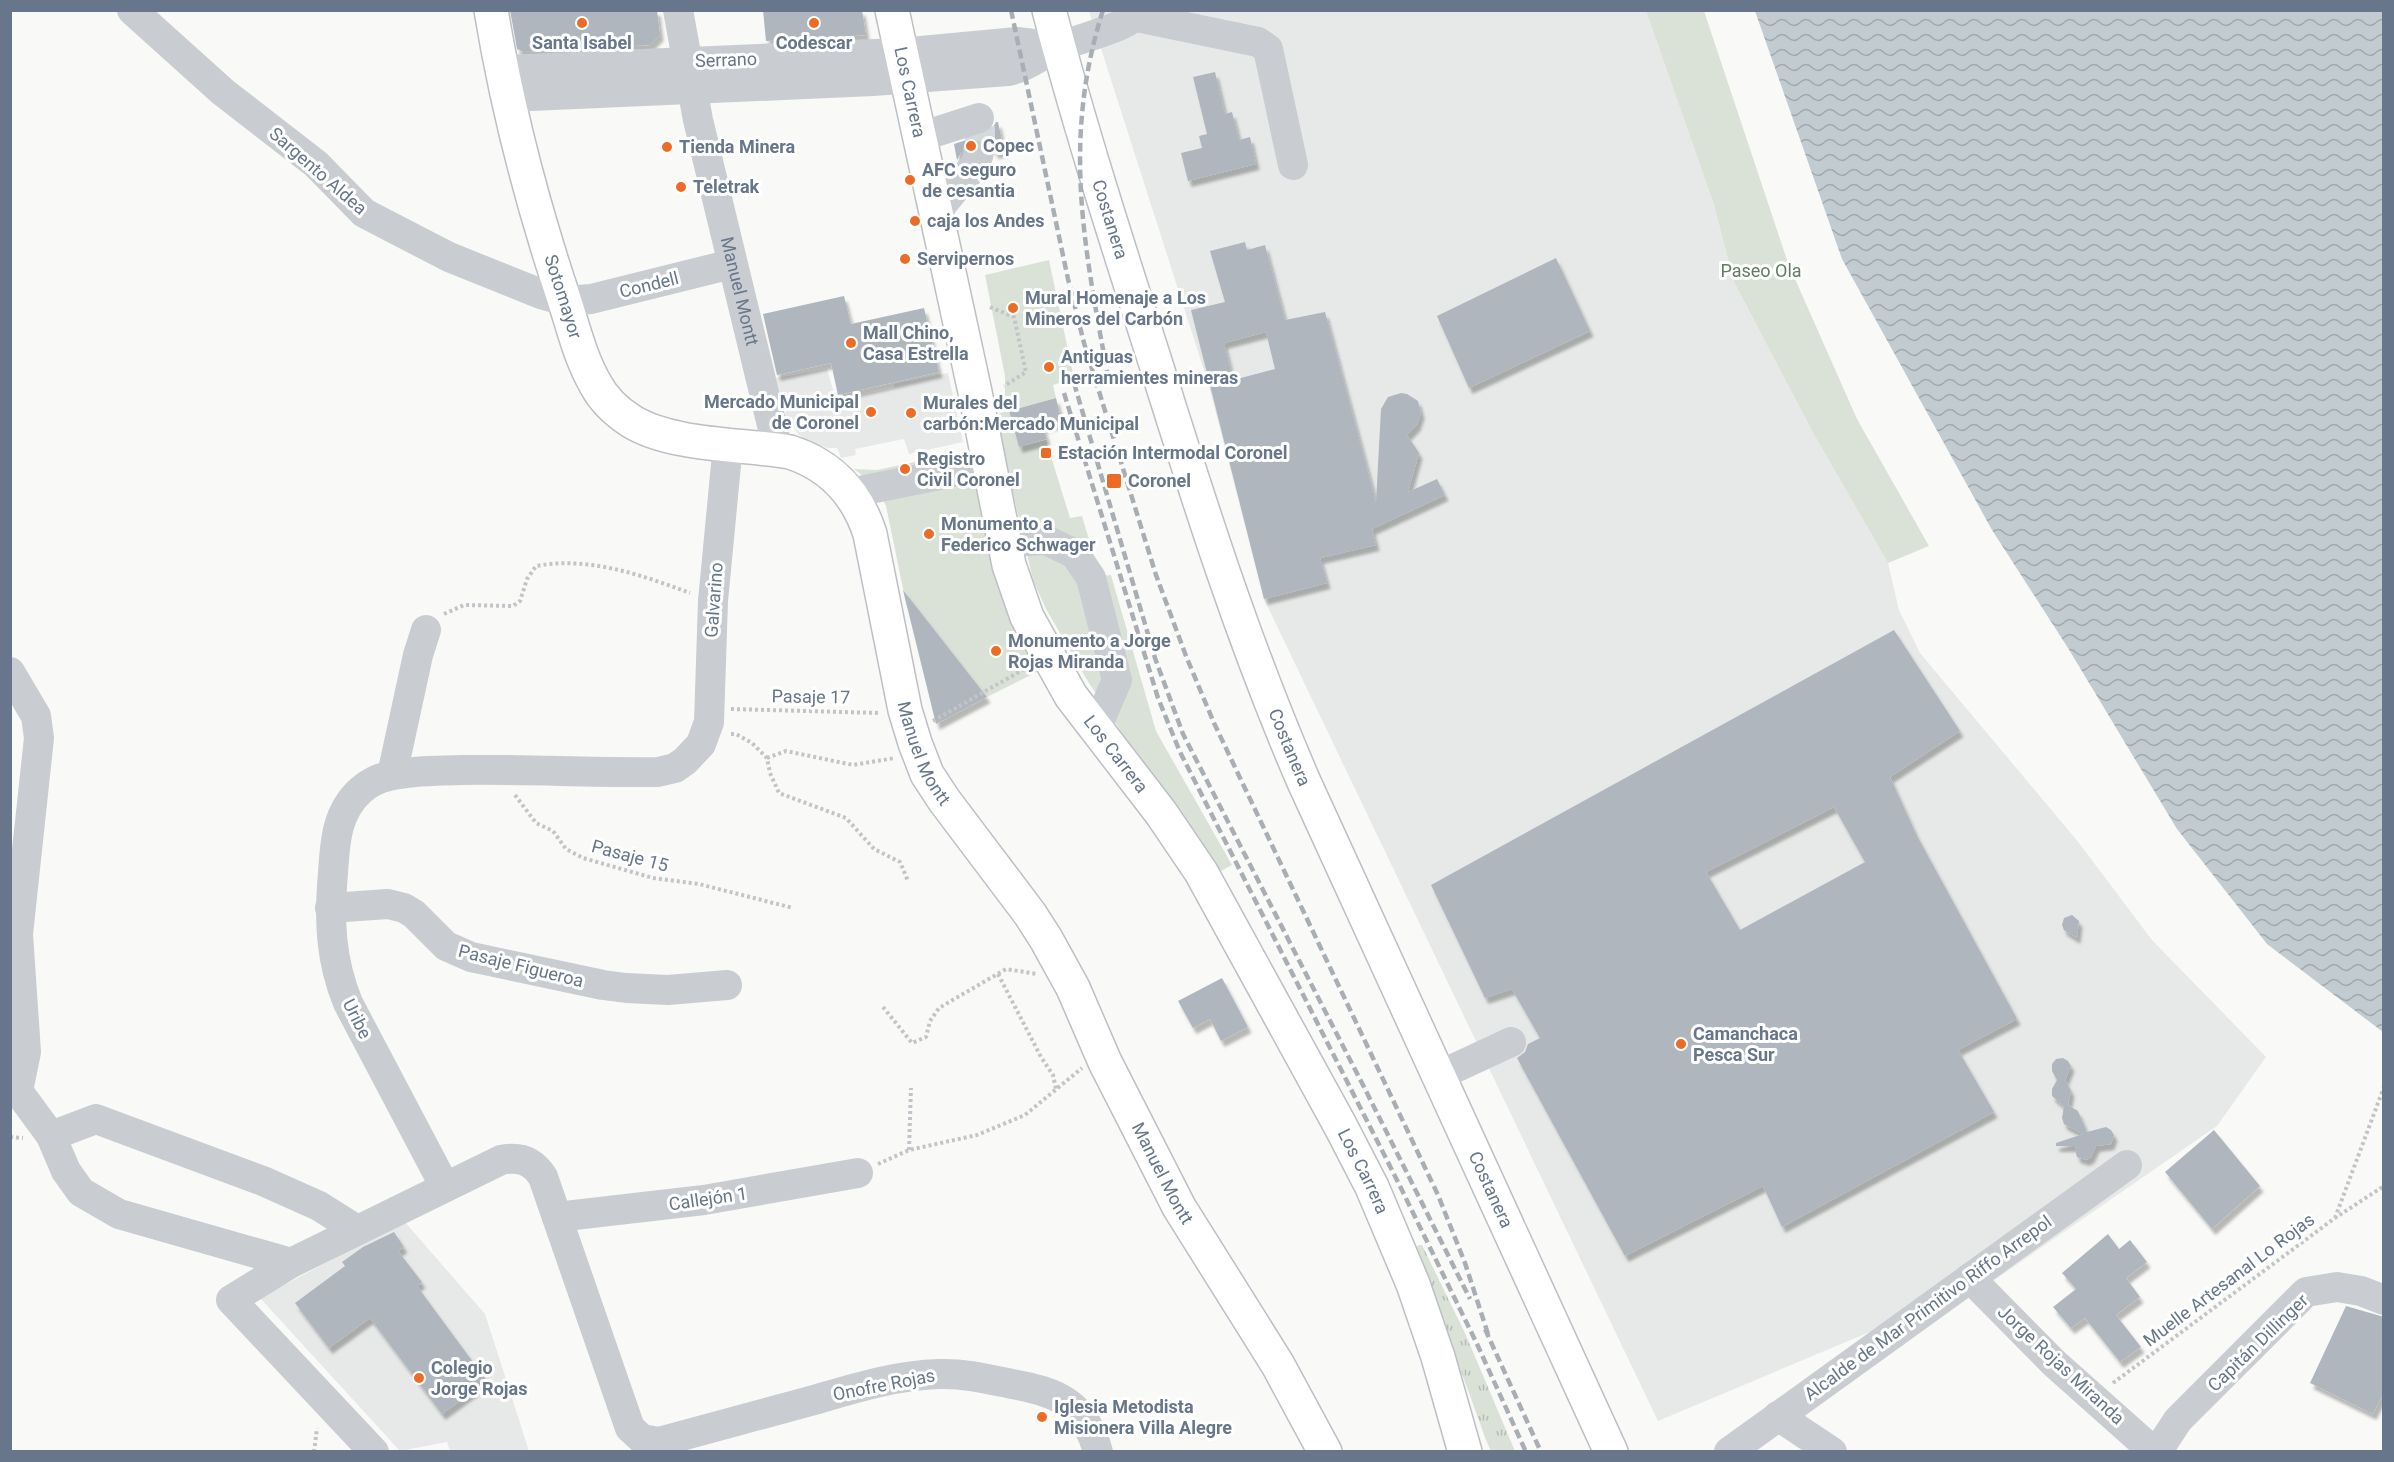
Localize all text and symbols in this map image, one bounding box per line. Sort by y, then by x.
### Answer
marker: Santa Isabel [575,16,589,30]
marker: Codescar [807,16,821,30]
place label: Santa Isabel [532,32,632,53]
place label: Codescar [776,32,853,53]
street label: Los Carrera [890,45,930,139]
street label: Serrano [695,48,757,71]
street label: Sargento Aldea [265,123,371,219]
place label: Copec [983,135,1034,156]
place label: Tienda Minera [679,136,796,157]
marker: Copec [964,139,978,153]
marker: Tienda Minera [660,140,674,154]
place label: AFC seguro de cesantia [922,159,1016,201]
marker: AFC seguro de cesantia [903,173,917,187]
place label: Teletrak [693,176,760,197]
street label: Costanera [1088,177,1133,262]
marker: Teletrak [674,180,688,194]
place label: caja los Andes [927,210,1044,231]
marker: caja los Andes [908,214,922,228]
street label: Manuel Montt [717,234,763,348]
place label: Servipernos [917,248,1014,269]
street label: Sotomayor [540,252,587,341]
marker: Servipernos [898,252,912,266]
park label: Paseo Ola [1720,260,1802,281]
street label: Condell [617,267,681,302]
place label: Mural Homenaje a Los Mineros del Carbón [1025,287,1206,329]
marker: Mural Homenaje a Los Mineros del Carbón [1006,301,1020,315]
place label: Mall Chino, Casa Estrella [863,322,969,364]
marker: Mall Chino, Casa Estrella [844,336,858,350]
place label: Antiguas herramientes mineras [1061,346,1238,388]
marker: Antiguas herramientes mineras [1042,360,1056,374]
place label: Mercado Municipal de Coronel [704,391,859,433]
place label: Murales del carbón:Mercado Municipal [923,392,1139,434]
marker: Mercado Municipal de Coronel [864,405,878,419]
marker: Murales del carbón:Mercado Municipal [904,406,918,420]
place label: Estación Intermodal Coronel [1058,442,1287,463]
marker: Estación Intermodal Coronel [1039,446,1053,460]
place label: Registro Civil Coronel [917,448,1020,490]
marker: Registro Civil Coronel [898,462,912,476]
place label: Coronel [1128,470,1191,491]
marker: Coronel [1105,472,1123,490]
place label: Monumento a Federico Schwager [941,513,1096,555]
marker: Monumento a Federico Schwager [922,527,936,541]
street label: Galvarino [700,562,727,638]
place label: Monumento a Jorge Rojas Miranda [1008,630,1171,672]
marker: Monumento a Jorge Rojas Miranda [989,644,1003,658]
street label: Pasaje 17 [771,685,851,708]
street label: Manuel Montt [894,699,955,809]
street label: Costanera [1265,705,1315,789]
street label: Los Carrera [1080,711,1153,797]
street label: Pasaje 15 [589,835,671,876]
street label: Pasaje Figueroa [456,940,586,991]
street label: Uribe [339,995,376,1042]
place label: Camanchaca Pesca Sur [1693,1023,1798,1065]
marker: Camanchaca Pesca Sur [1674,1037,1688,1051]
street label: Manuel Montt [1128,1119,1198,1228]
street label: Los Carrera [1334,1125,1393,1217]
street label: Costanera [1465,1148,1518,1231]
street label: Callejón 1 [667,1183,748,1214]
street label: Muelle Artesanal Lo Rojas [2139,1208,2318,1351]
street label: Alcalde de Mar Primitivo Riffo Arrepol [1800,1211,2055,1404]
street label: Capitán Dillinger [2203,1290,2312,1396]
street label: Jorge Rojas Miranda [1994,1301,2129,1429]
place label: Colegio Jorge Rojas [431,1357,527,1399]
street label: Onofre Rojas [831,1364,937,1405]
marker: Colegio Jorge Rojas [412,1371,426,1385]
place label: Iglesia Metodista Misionera Villa Alegre [1054,1396,1232,1438]
marker: Iglesia Metodista Misionera Villa Alegre [1035,1410,1049,1424]

